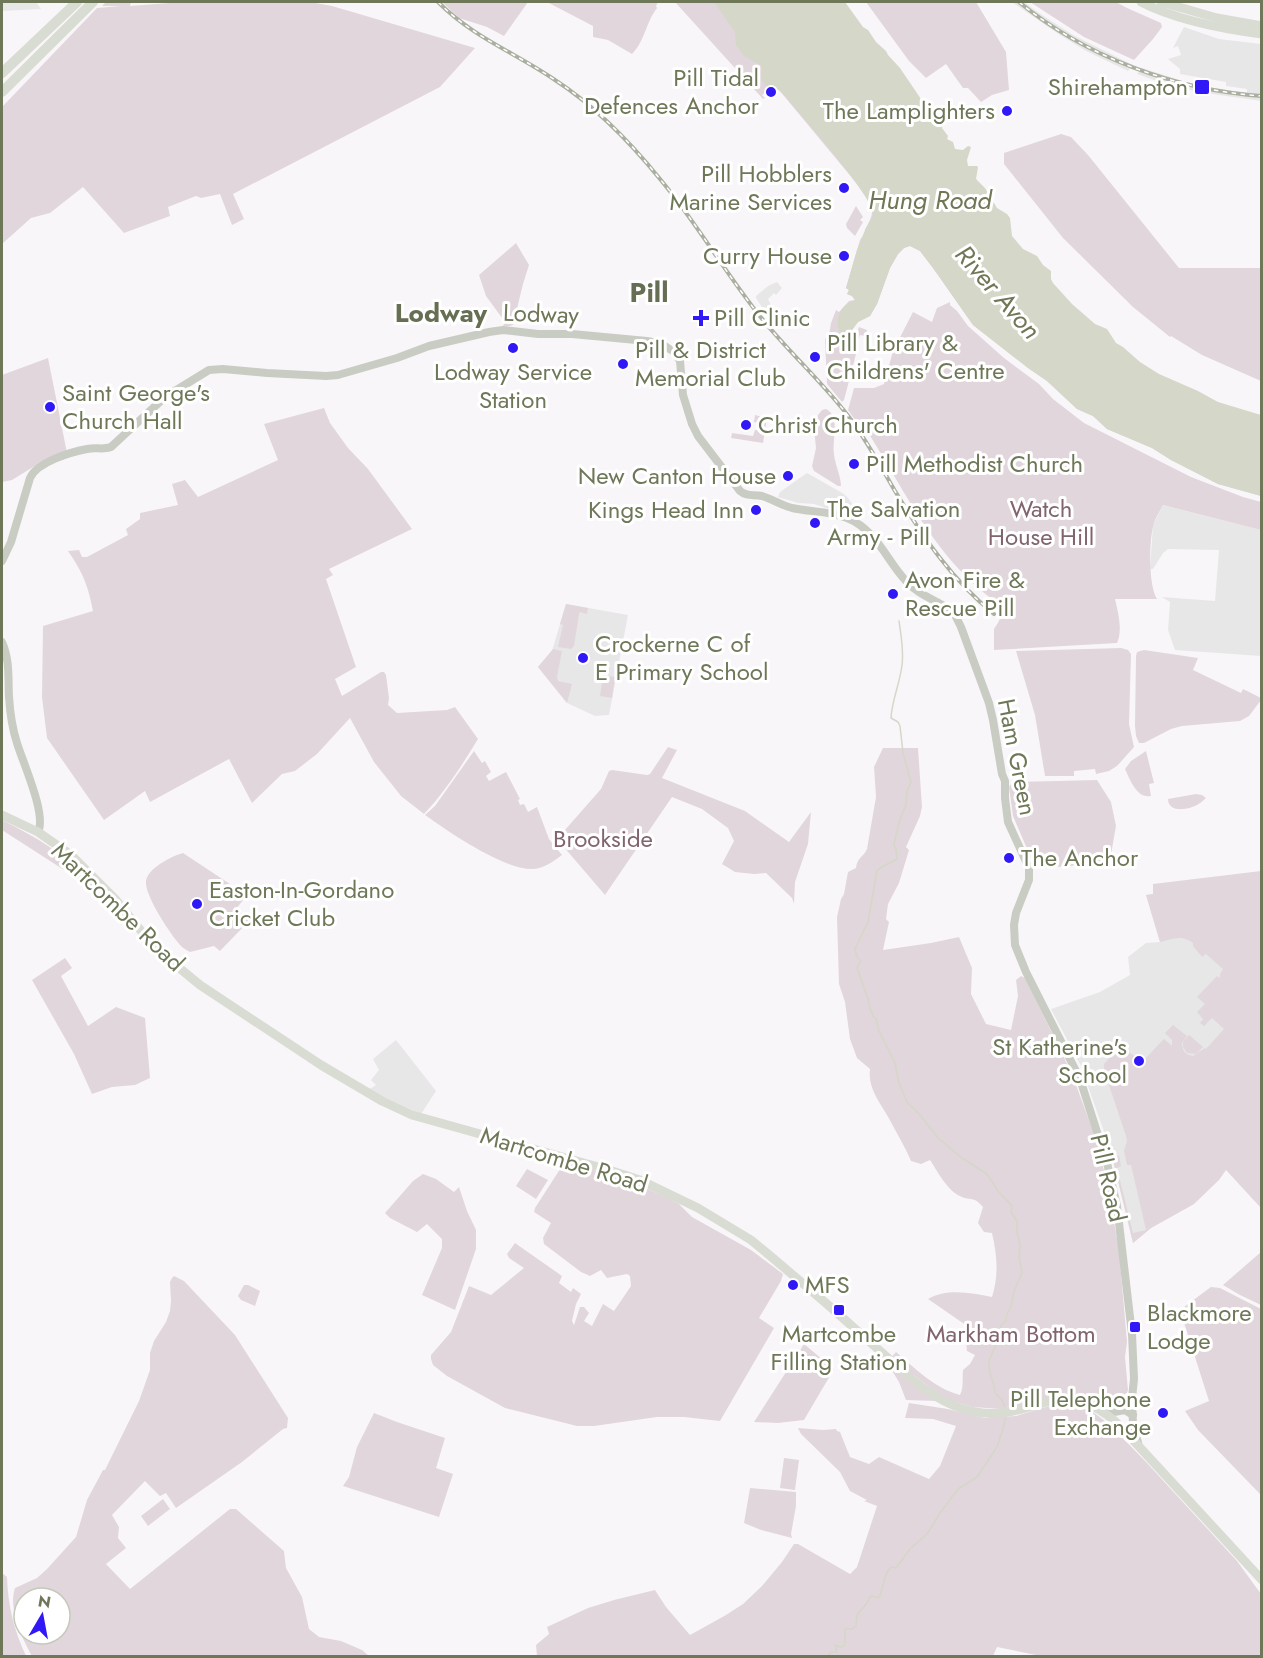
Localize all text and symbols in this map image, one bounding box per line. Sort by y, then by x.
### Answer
place label: Pill Tidal Defences Anchor [584,60,760,123]
place label: Shirehampton [1048,69,1188,104]
marker: Shirehampton [1193,78,1211,96]
marker: Pill Tidal Defences Anchor [764,85,778,99]
place label: The Lamplighters [823,93,995,128]
marker: The Lamplighters [1000,104,1014,118]
place label: Pill Hobblers Marine Services [670,156,832,219]
marker: Pill Hobblers Marine Services [837,181,851,195]
water label: Hung Road [868,181,993,219]
water label: River Avon [946,237,1050,347]
place label: Curry House [703,238,832,273]
marker: Curry House [837,249,851,263]
district label: Pill [630,273,668,312]
district label: Lodway [395,294,488,332]
street label: Lodway [502,295,580,332]
place label: Pill Clinic [714,300,810,335]
marker: Pill Clinic [692,309,710,327]
place label: Pill Library & Childrens' Centre [827,325,1005,388]
place label: Pill & District Memorial Club [635,332,786,395]
marker: Lodway Service Station [506,341,520,355]
marker: Pill Library & Childrens' Centre [808,350,822,364]
place label: Lodway Service Station [434,354,592,417]
marker: Pill & District Memorial Club [616,357,630,371]
place label: Saint George's Church Hall [62,375,210,438]
marker: Saint George's Church Hall [43,400,57,414]
place label: Christ Church [758,407,898,442]
marker: Christ Church [739,418,753,432]
place label: Pill Methodist Church [866,446,1083,481]
marker: Pill Methodist Church [847,457,861,471]
place label: New Canton House [578,458,776,493]
marker: New Canton House [781,469,795,483]
place label: The Salvation Army - Pill [827,491,960,554]
park label: Watch House Hill [988,491,1094,554]
place label: Kings Head Inn [588,492,744,527]
marker: Kings Head Inn [749,503,763,517]
marker: The Salvation Army - Pill [808,516,822,530]
place label: Avon Fire & Rescue Pill [905,562,1025,625]
marker: Avon Fire & Rescue Pill [886,587,900,601]
place label: Crockerne C of E Primary School [595,626,768,689]
marker: Crockerne C of E Primary School [576,651,590,665]
street label: Ham Green [989,695,1046,818]
park label: Brookside [553,821,653,856]
street label: Martcombe Road [44,834,193,979]
place label: The Anchor [1021,840,1139,875]
marker: The Anchor [1002,851,1016,865]
place label: Easton-In-Gordano Cricket Club [209,872,394,935]
marker: Easton-In-Gordano Cricket Club [190,897,204,911]
place label: St Katherine's School [992,1029,1127,1092]
marker: St Katherine's School [1132,1054,1146,1068]
street label: Martcombe Road [476,1117,652,1202]
street label: Pill Road [1081,1130,1136,1225]
place label: MFS [805,1267,850,1302]
marker: MFS [786,1278,800,1292]
place label: Blackmore Lodge [1147,1295,1252,1358]
marker: Martcombe Filling Station [832,1303,846,1317]
place label: Martcombe Filling Station [770,1316,908,1379]
park label: Markham Bottom [926,1316,1096,1351]
marker: Blackmore Lodge [1128,1320,1142,1334]
place label: Pill Telephone Exchange [1010,1381,1151,1444]
marker: Pill Telephone Exchange [1156,1406,1170,1420]
north arrow [12,1586,72,1646]
text: N [36,1589,53,1614]

